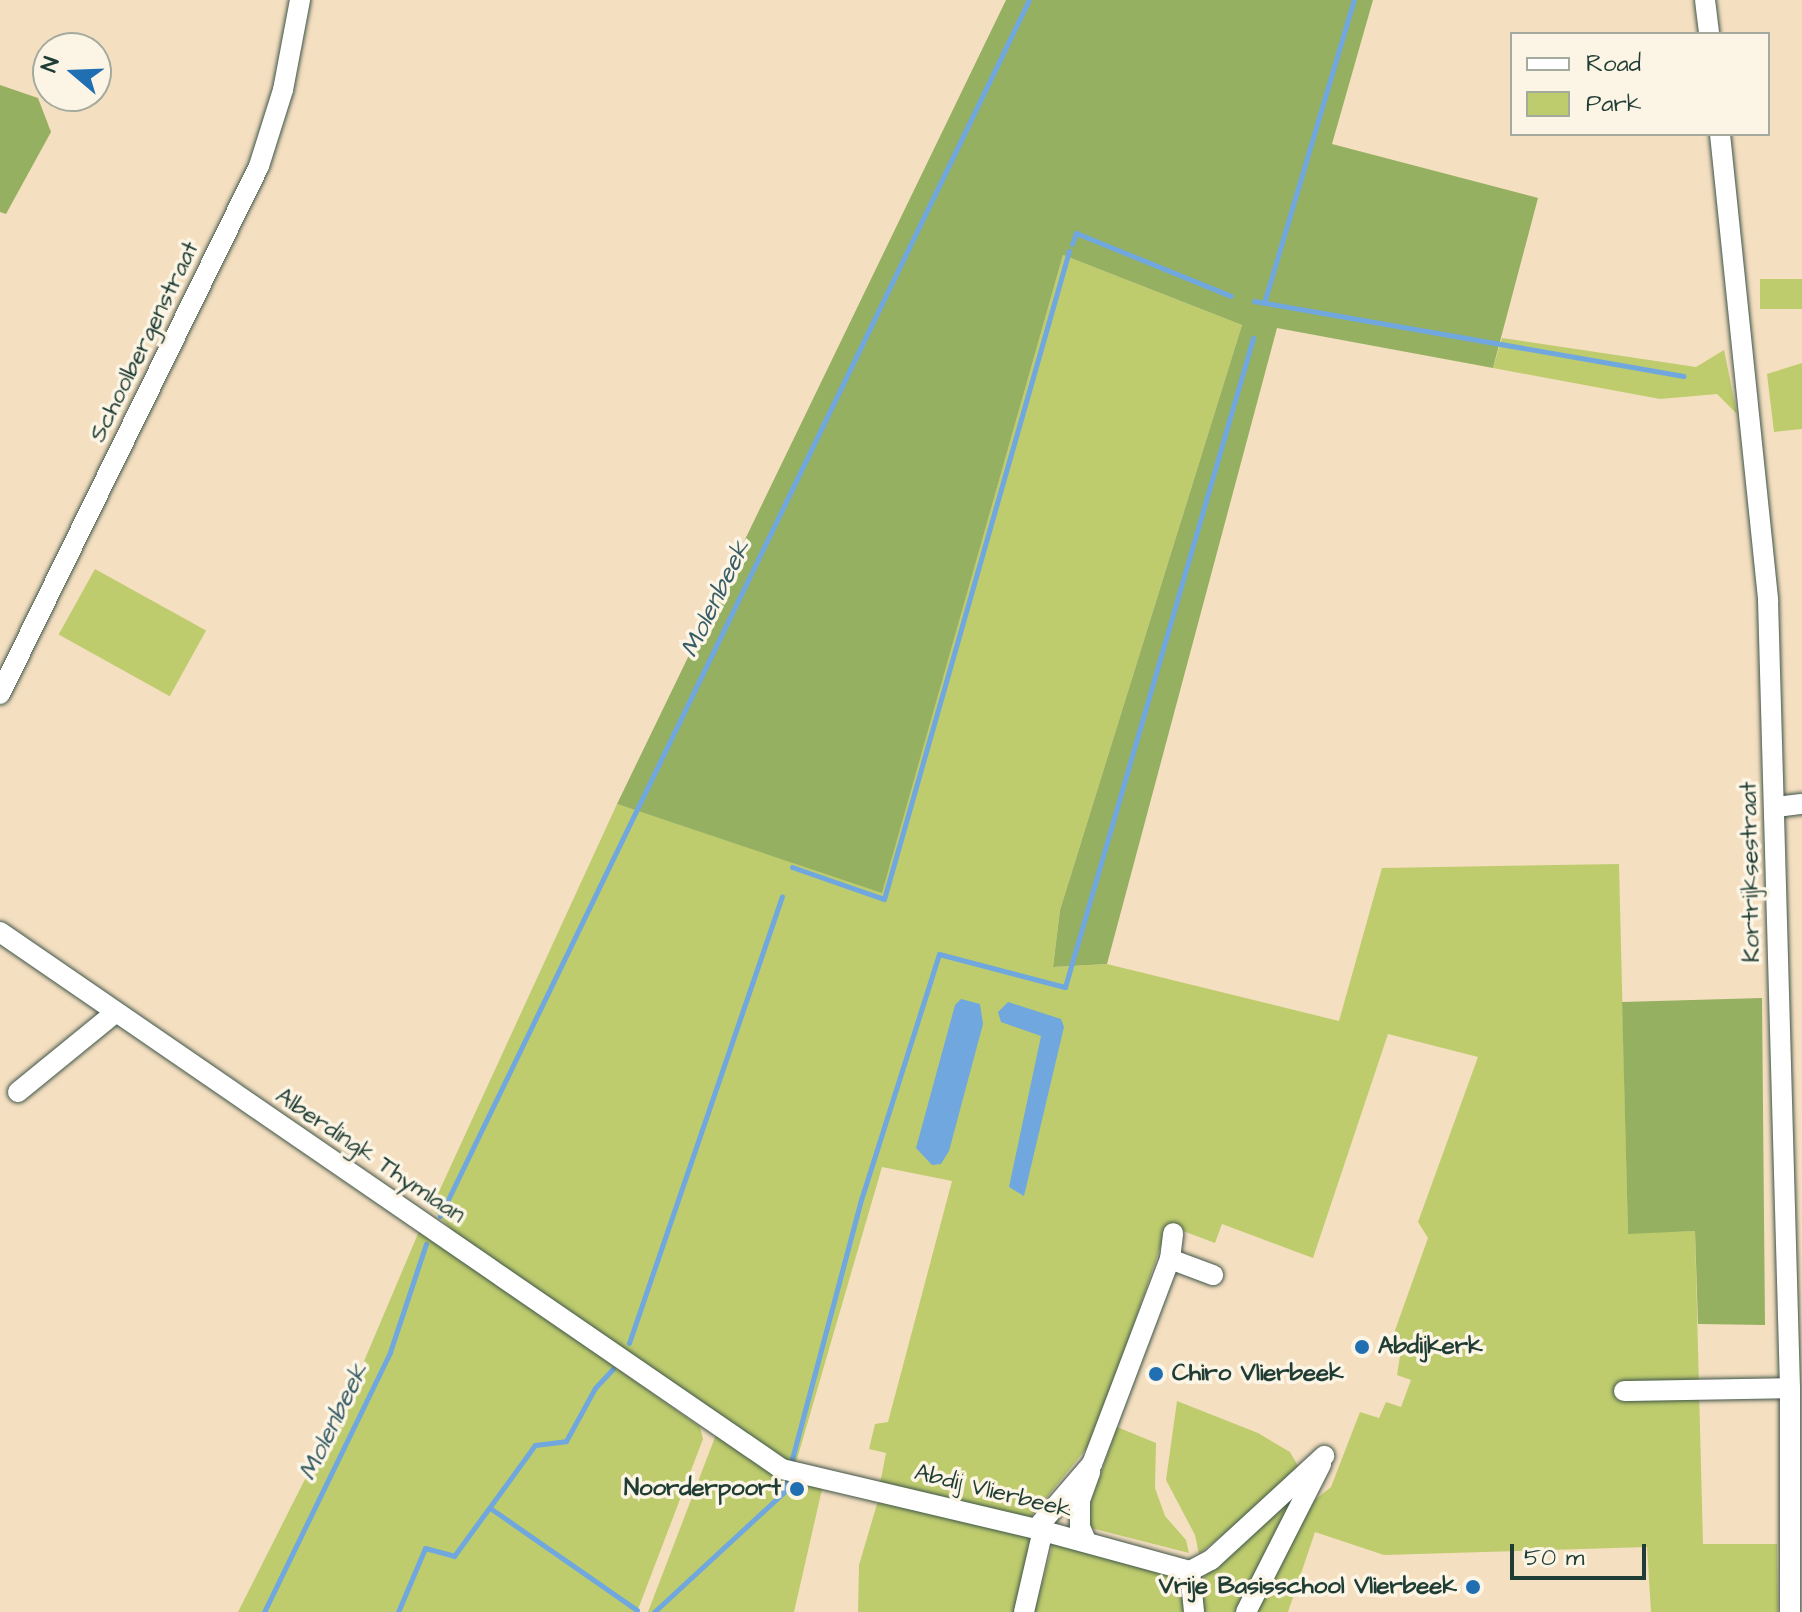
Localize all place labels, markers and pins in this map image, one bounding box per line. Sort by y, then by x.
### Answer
place label: Abdijkerk [1378,1333,1483,1361]
marker: Abdijkerk [1353,1338,1371,1356]
place label: Chiro Vlierbeek [1172,1360,1344,1388]
marker: Chiro Vlierbeek [1147,1365,1165,1383]
place label: Noorderpoort [624,1475,781,1503]
marker: Noorderpoort [788,1480,806,1498]
place label: Vrije Basisschool Vlierbeek [1159,1573,1457,1601]
marker: Vrije Basisschool Vlierbeek [1464,1578,1482,1596]

